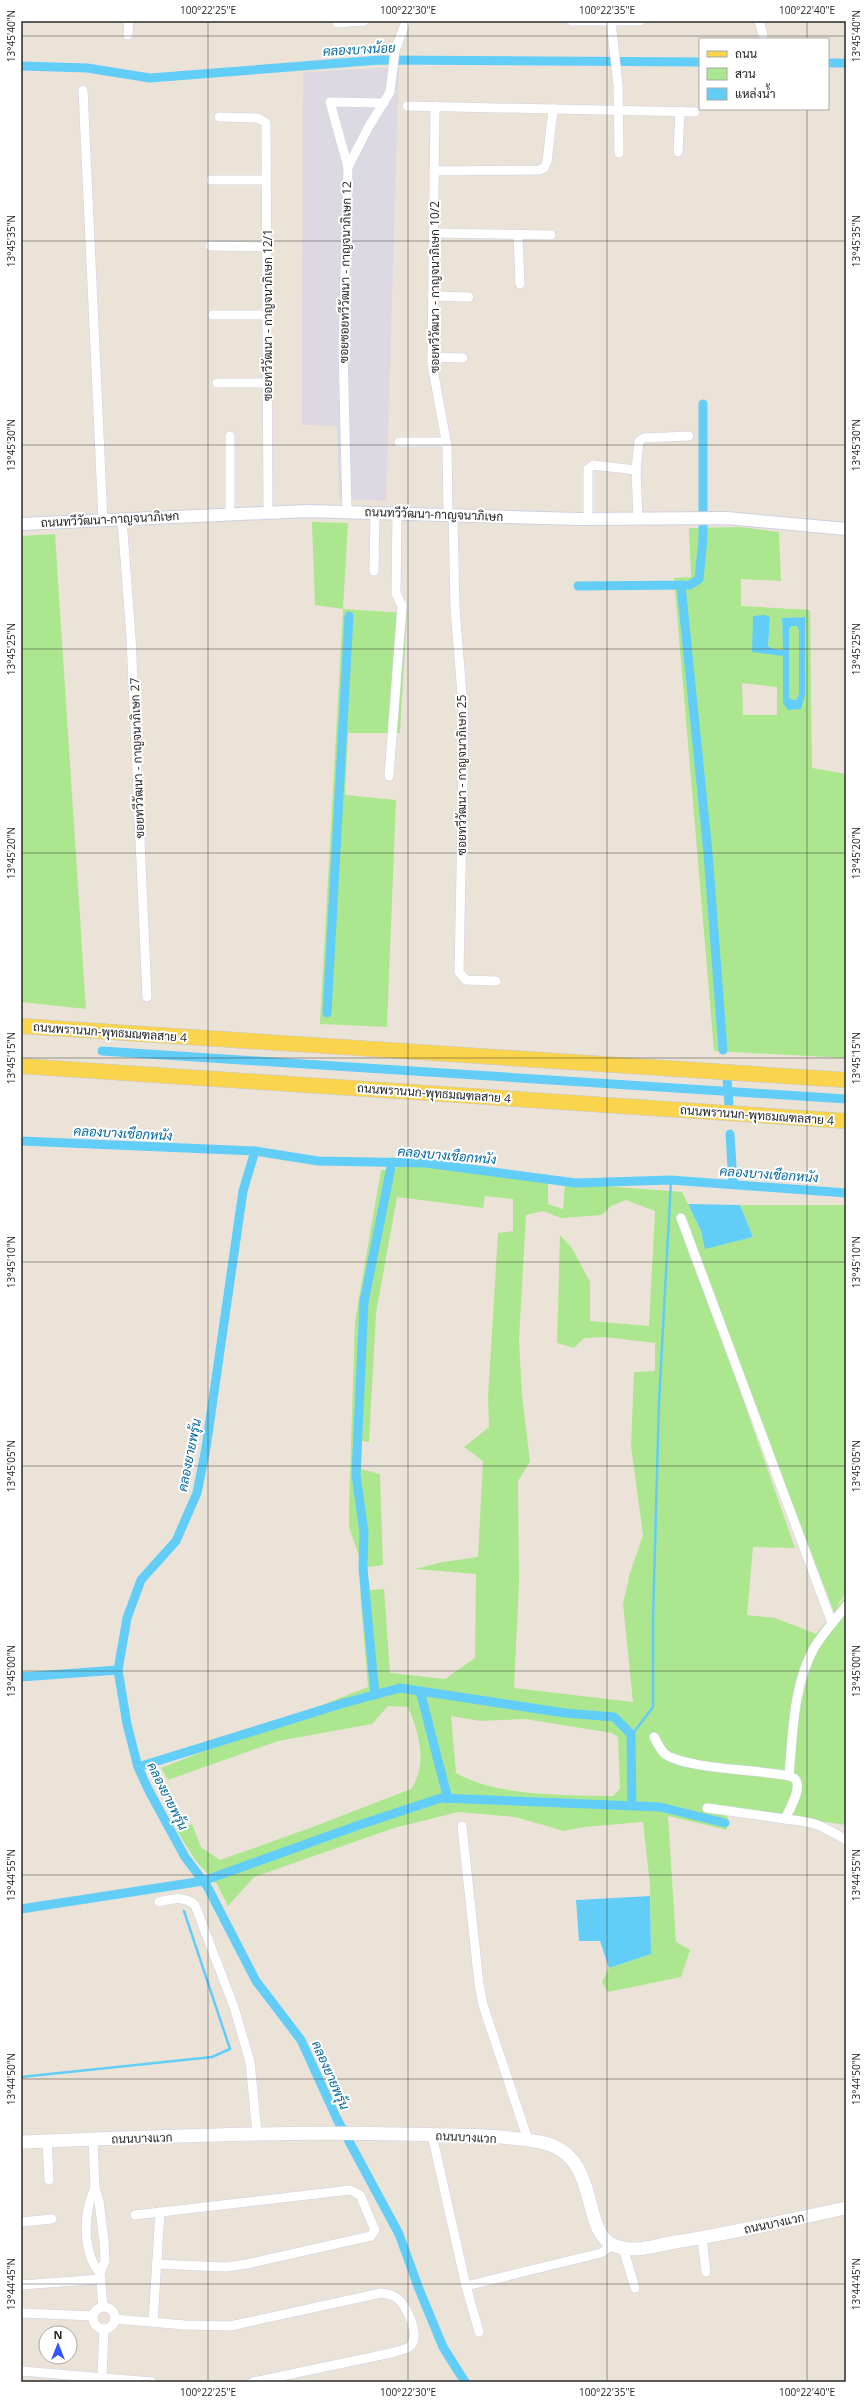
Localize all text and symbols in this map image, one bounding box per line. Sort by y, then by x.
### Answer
text: 100°22'25"E [180,3,236,17]
text: 100°22'30"E [380,3,436,17]
text: 100°22'35"E [579,3,635,17]
text: 100°22'40"E [779,3,835,17]
text: 13°45'40"N [4,10,18,62]
text: 13°45'40"N [849,10,863,62]
water label: คลองบางน้อย [322,38,396,60]
legend [699,38,829,110]
text: ถนน [735,45,758,62]
text: สวน [735,65,756,82]
text: แหล่งน้ำ [735,83,775,102]
street label: ซอยซอยทวีวัฒนา - กาญจนาภิเษก 12 [335,181,355,363]
street label: ซอยทวีวัฒนา - กาญจนาภิเษก 10/2 [426,201,443,373]
text: 13°45'35"N [4,215,18,267]
text: 13°45'35"N [849,215,863,267]
street label: ซอยทวีวัฒนา - กาญจนาภิเษก 12/1 [259,229,276,401]
text: 13°45'30"N [4,419,18,471]
text: 13°45'30"N [849,419,863,471]
street label: ถนนทวีวัฒนา-กาญจนาภิเษก [364,503,504,525]
street label: ถนนทวีวัฒนา-กาญจนาภิเษก [40,507,180,531]
text: 13°45'25"N [4,623,18,675]
text: 13°45'25"N [849,623,863,675]
street label: ซอยทวีวัฒนา - กาญจนาภิเษก 27 [126,677,148,839]
street label: ซอยทวีวัฒนา - กาญจนาภิเษก 25 [453,694,470,855]
text: 13°45'20"N [4,827,18,879]
text: 13°45'20"N [849,827,863,879]
street label: ถนนพรานนก-พุทธมณฑลสาย 4 [33,1018,188,1047]
text: 13°45'15"N [4,1032,18,1084]
text: 13°45'15"N [849,1032,863,1084]
street label: ถนนพรานนก-พุทธมณฑลสาย 4 [357,1079,512,1108]
street label: ถนนพรานนก-พุทธมณฑลสาย 4 [680,1101,835,1130]
water label: คลองบางเชือกหนัง [73,1121,173,1145]
water label: คลองบางเชือกหนัง [397,1142,497,1168]
water label: คลองบางเชือกหนัง [719,1162,819,1186]
text: 13°45'10"N [4,1236,18,1288]
text: 13°45'10"N [849,1236,863,1288]
water label: คลองยายพรุ้น [173,1416,206,1493]
text: 13°45'05"N [4,1440,18,1492]
text: 13°45'05"N [849,1440,863,1492]
text: 13°45'00"N [4,1645,18,1697]
text: 13°45'00"N [849,1645,863,1697]
water label: คลองยายพรุ้น [142,1759,193,1834]
text: 13°44'55"N [4,1849,18,1901]
text: 13°44'55"N [849,1849,863,1901]
water label: คลองยายพรุ้น [307,2038,355,2114]
text: 13°44'50"N [4,2053,18,2105]
text: 13°44'50"N [849,2053,863,2105]
street label: ถนนบางแวก [435,2127,497,2147]
street label: ถนนบางแวก [111,2128,173,2148]
street label: ถนนบางแวก [742,2208,806,2238]
text: 13°44'45"N [4,2258,18,2310]
text: 13°44'45"N [849,2258,863,2310]
north arrow [38,2325,78,2365]
text: N [54,2327,62,2342]
text: 100°22'25"E [180,2385,236,2399]
text: 100°22'30"E [380,2385,436,2399]
text: 100°22'35"E [579,2385,635,2399]
text: 100°22'40"E [779,2385,835,2399]

